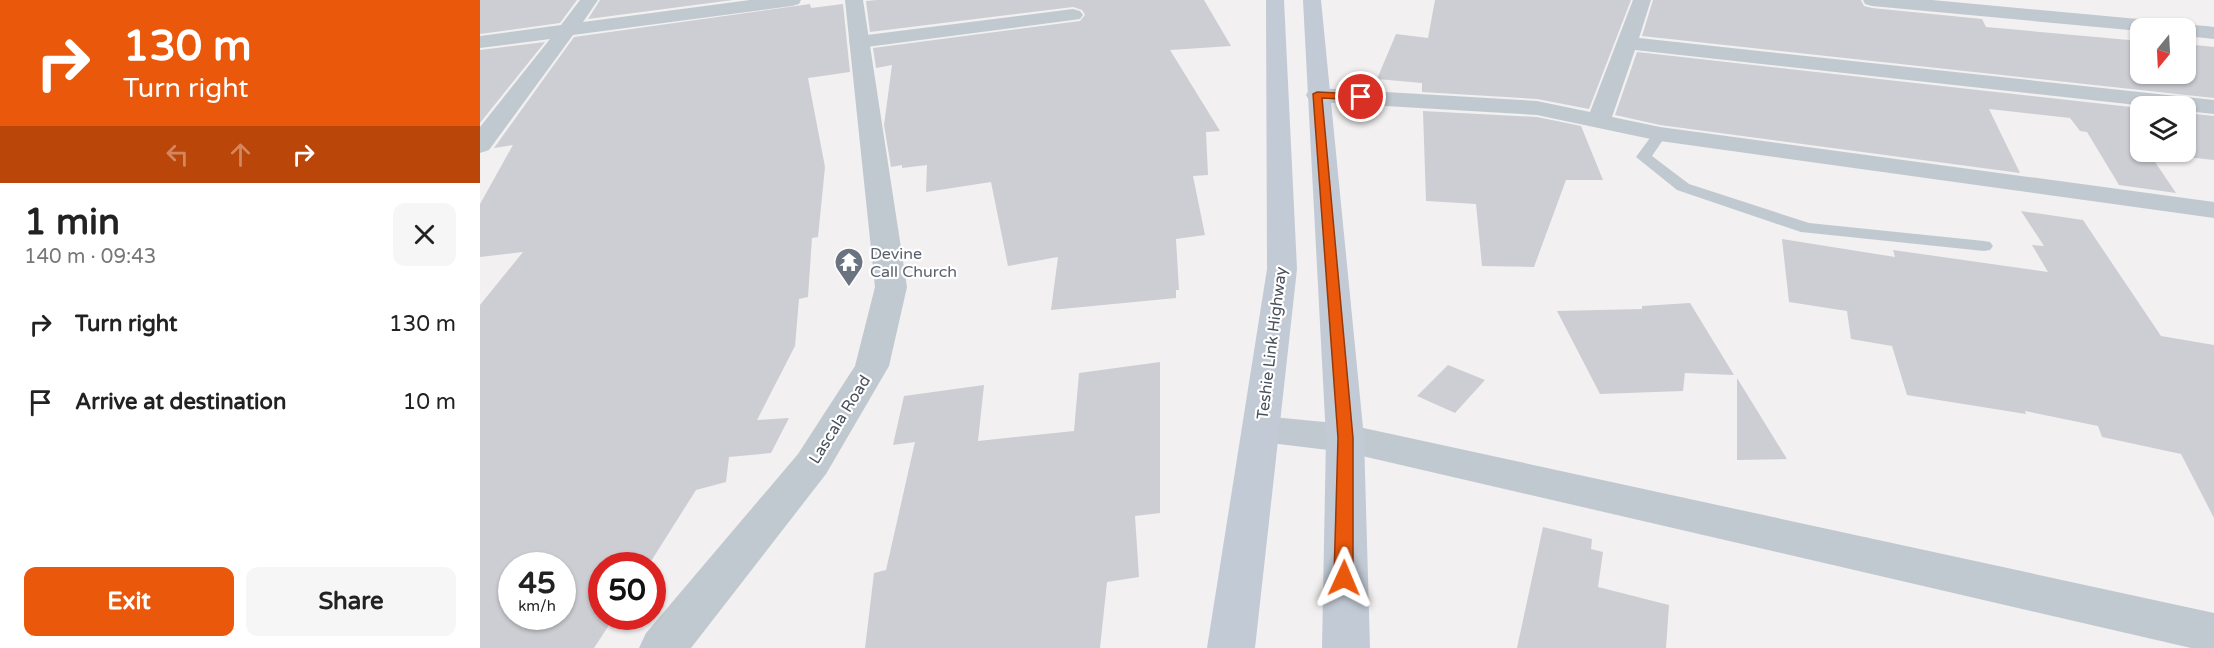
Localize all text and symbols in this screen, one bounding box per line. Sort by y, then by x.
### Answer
north arrow [2130,18,2196,84]
map controls [2130,18,2196,162]
text: 130 m [123,21,252,72]
icon: right [24,24,102,102]
pin [1335,71,1386,122]
text: Turn right [123,72,249,105]
icon: arrive [1344,80,1377,113]
button: layers [2130,96,2196,162]
icon: left [161,138,194,171]
icon: ahead [224,138,257,171]
icon: right [287,138,320,171]
text: 1 min [24,201,120,244]
button: close [393,203,456,266]
place label: Devine Call Church [870,244,957,282]
text: 140 m · 09:43 [24,245,156,269]
temple icon: Devine Call Church [833,246,865,288]
street label: Teshie Link Highway [1253,265,1291,421]
icon: right [24,308,57,341]
text: Turn right [75,311,177,337]
text: 130 m [389,311,456,337]
street label: Lascala Road [805,372,875,468]
icon: arrive [24,386,57,419]
text: Arrive at destination [75,389,286,415]
text: 10 m [402,389,456,415]
position arrow [1312,546,1376,610]
speed limit sign: 50 [588,552,666,630]
text: 45 [518,565,556,602]
button: Exit [24,567,234,636]
button: Share [246,567,456,636]
text: km/h [518,597,556,615]

